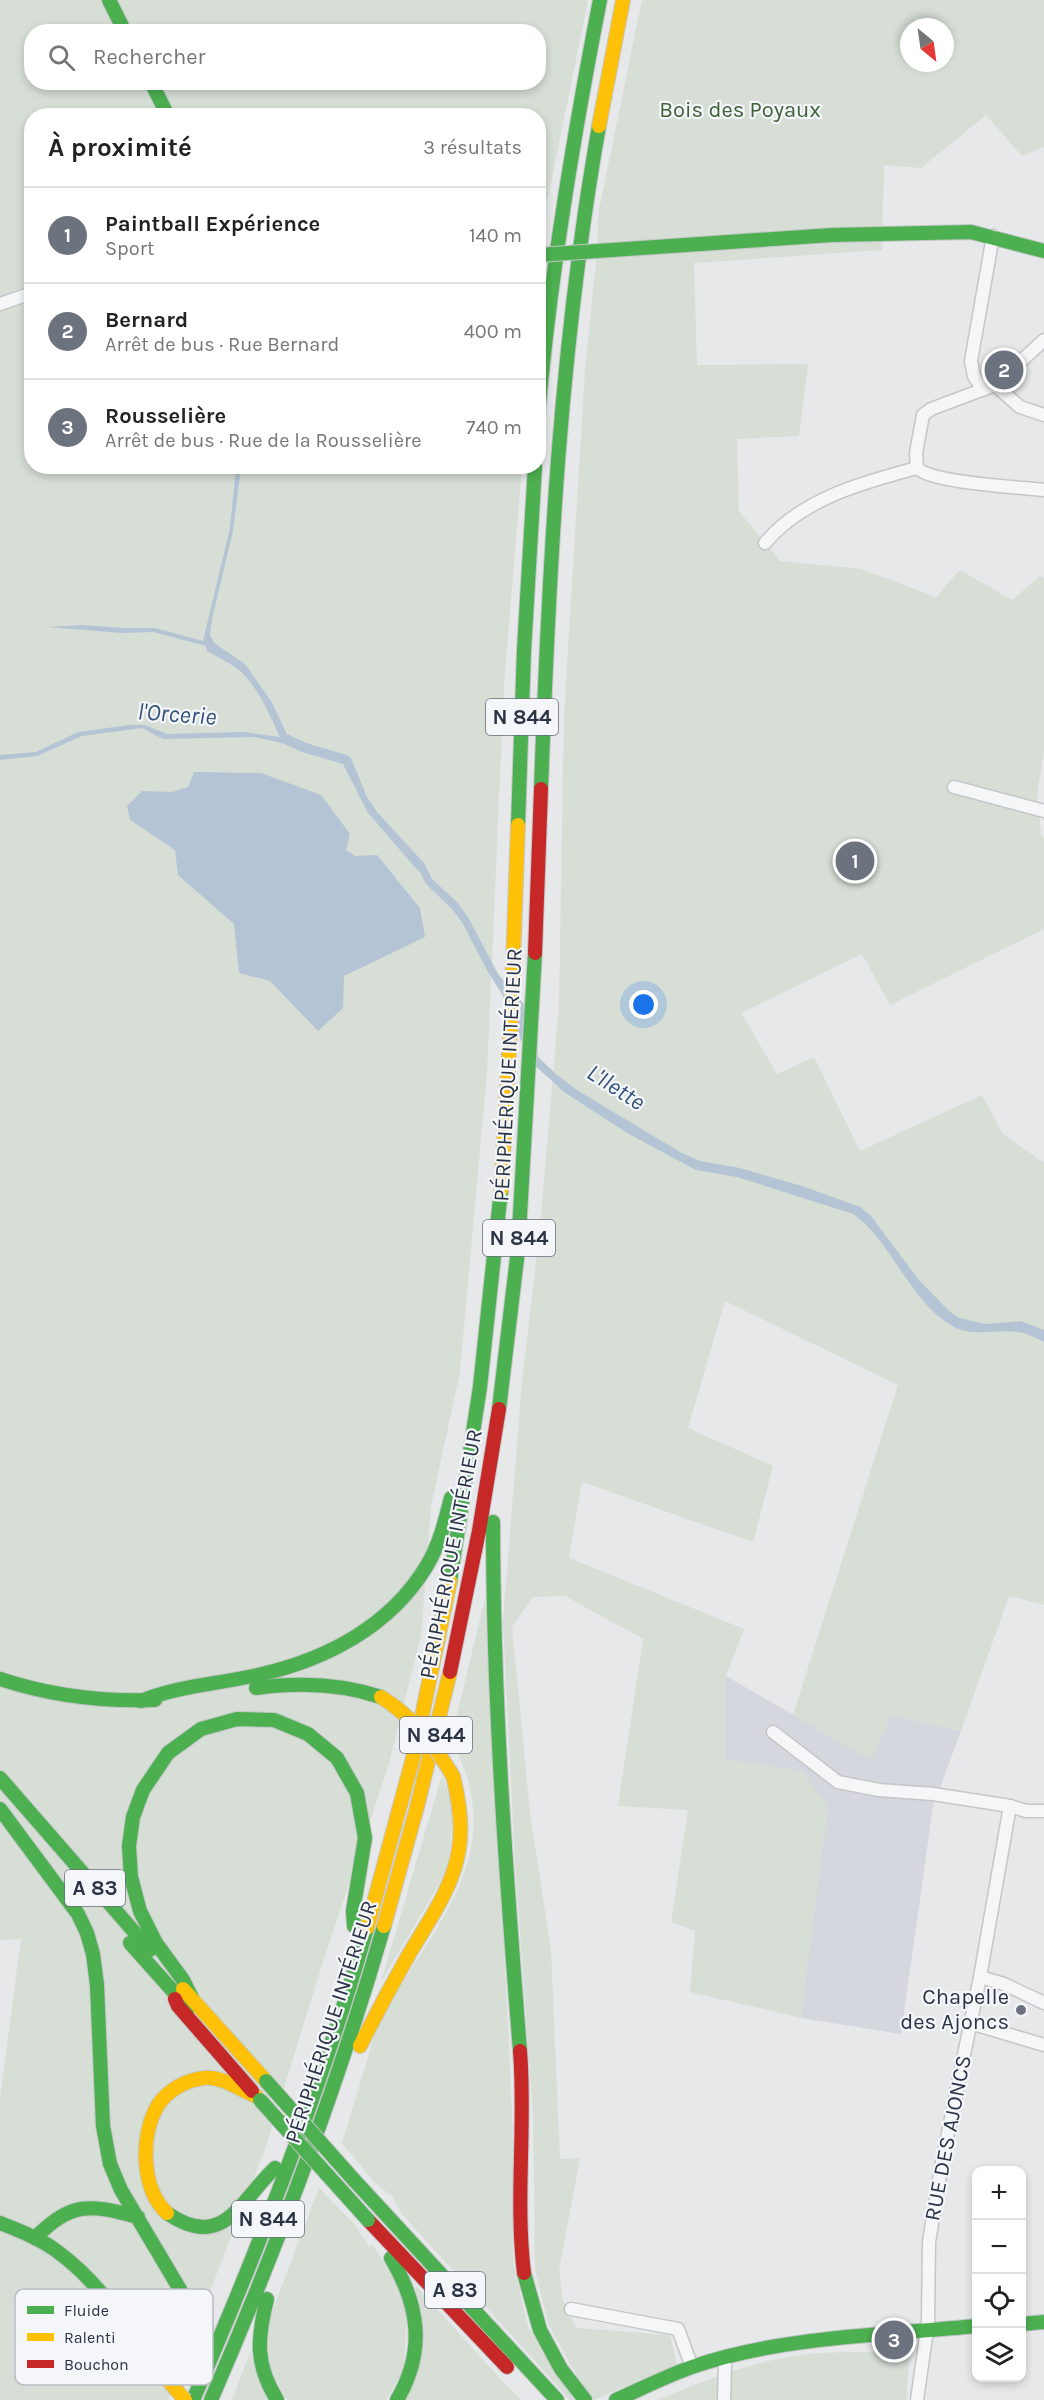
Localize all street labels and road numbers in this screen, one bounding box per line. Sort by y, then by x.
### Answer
road number: N 844 [486,699,558,735]
street label: PÉRIPHÉRIQUE INTÉRIEUR [487,948,528,1202]
road number: N 844 [483,1220,555,1256]
street label: PÉRIPHÉRIQUE INTÉRIEUR [413,1427,488,1681]
road number: N 844 [400,1717,472,1753]
road number: A 83 [65,1870,125,1906]
street label: PÉRIPHÉRIQUE INTÉRIEUR [278,1897,383,2147]
street label: RUE DES AJONCS [919,2053,977,2223]
road number: N 844 [232,2201,304,2237]
road number: A 83 [425,2272,485,2308]

